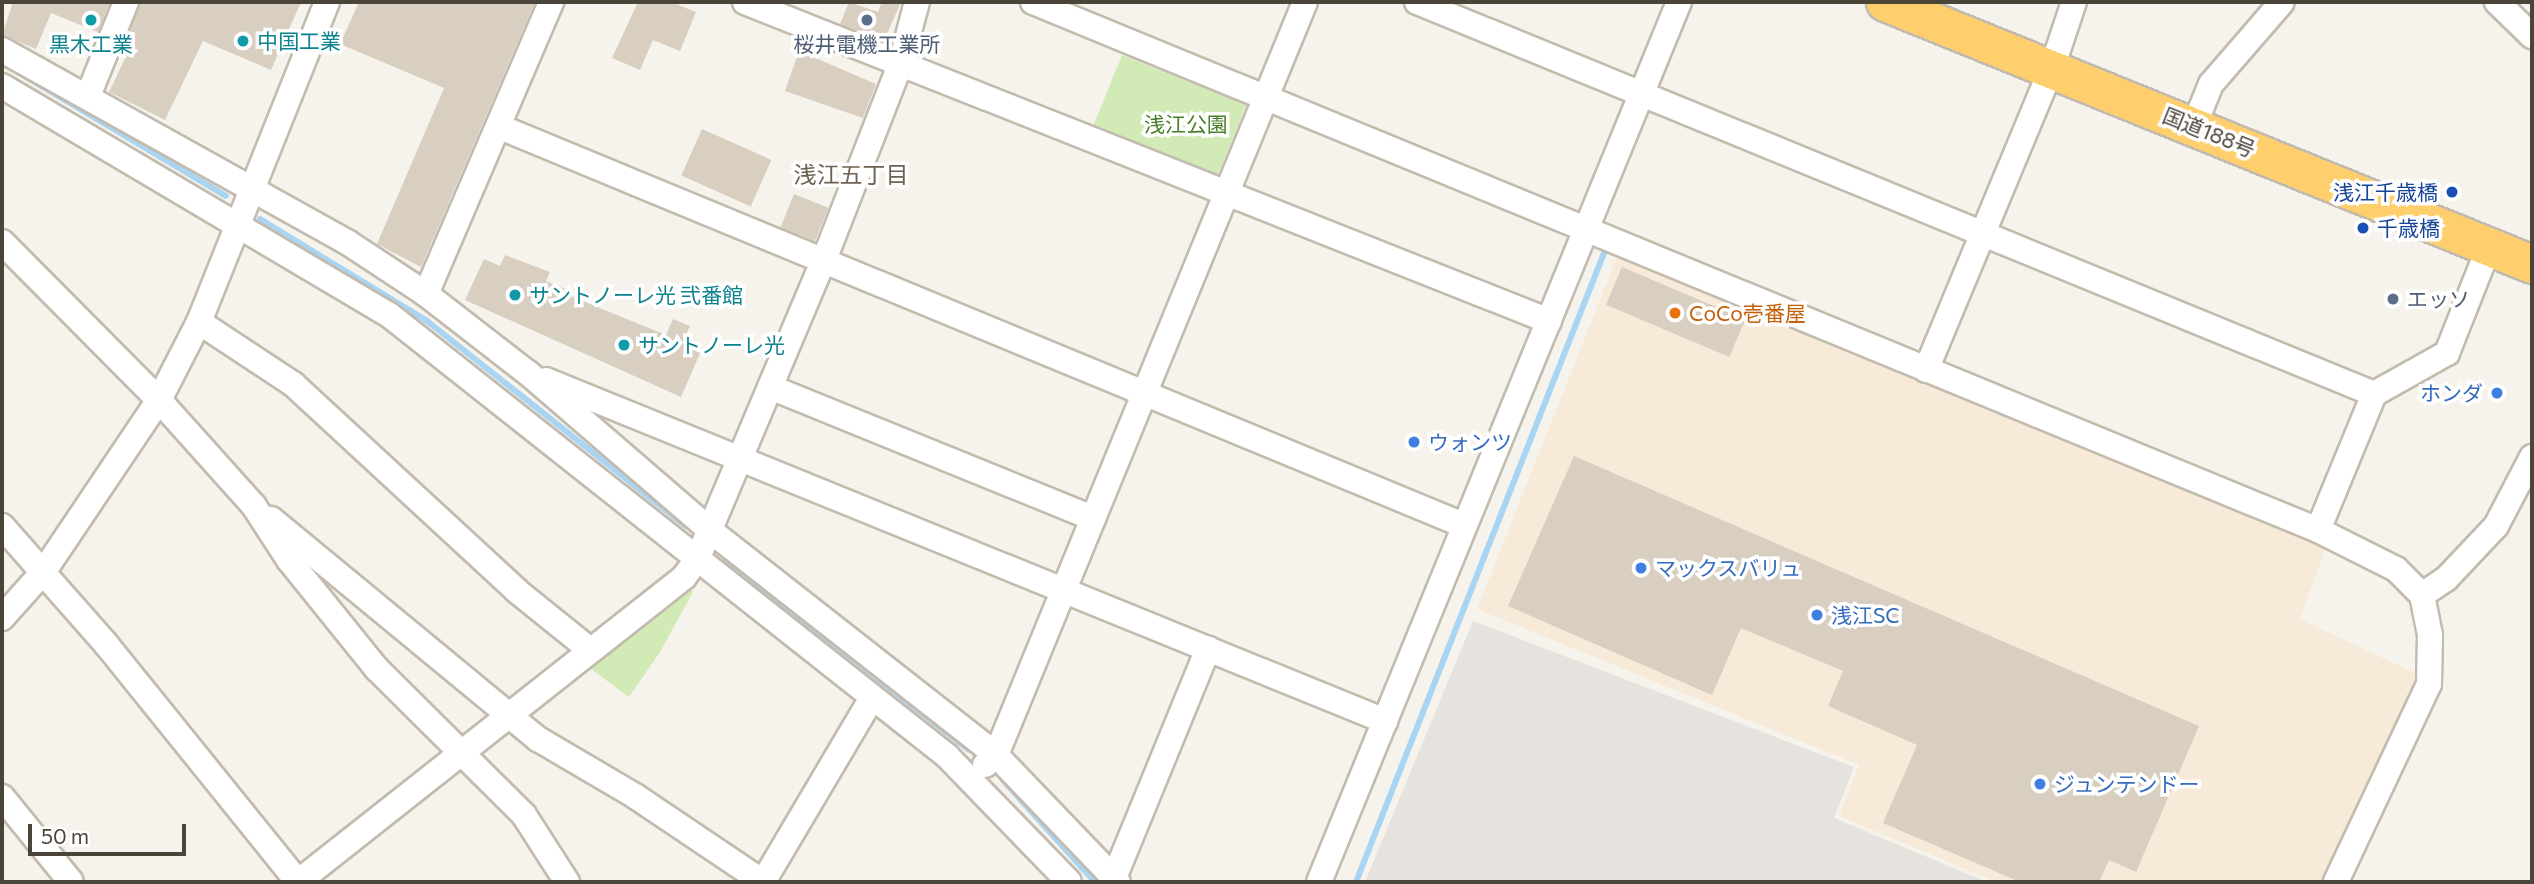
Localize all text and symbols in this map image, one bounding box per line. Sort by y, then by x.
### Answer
marker: 黒木工業 [83,12,99,28]
marker: 桜井電機工業所 [859,12,875,28]
place label: 中国工業 [257,28,341,54]
place label: 黒木工業 [49,31,133,57]
place label: 桜井電機工業所 [794,31,940,57]
marker: 中国工業 [235,33,251,49]
street label: 国道188号 [2159,102,2259,162]
park label: 浅江公園 [1144,111,1228,137]
district label: 浅江五丁目 [794,160,908,188]
place label: 浅江千歳橋 [2333,179,2438,205]
marker: 浅江千歳橋 [2444,184,2460,200]
place label: 千歳橋 [2377,215,2440,241]
marker: 千歳橋 [2355,220,2371,236]
place label: サントノーレ光 弐番館 [529,282,743,308]
place label: エッソ [2407,286,2470,312]
marker: サントノーレ光 弐番館 [507,287,523,303]
marker: エッソ [2385,291,2401,307]
place label: CoCo壱番屋 [1689,300,1806,326]
marker: CoCo壱番屋 [1667,305,1683,321]
place label: サントノーレ光 [638,332,785,358]
marker: サントノーレ光 [616,337,632,353]
place label: ホンダ [2420,380,2483,406]
marker: ホンダ [2489,385,2505,401]
place label: ウォンツ [1428,429,1512,455]
marker: ウォンツ [1406,434,1422,450]
place label: マックスバリュ [1655,555,1802,581]
marker: マックスバリュ [1633,560,1649,576]
place label: 浅江SC [1831,602,1900,628]
marker: 浅江SC [1809,607,1825,623]
place label: ジュンテンドー [2054,771,2201,797]
marker: ジュンテンドー [2032,776,2048,792]
scale bar [32,810,189,854]
text: 50 m [41,823,89,848]

